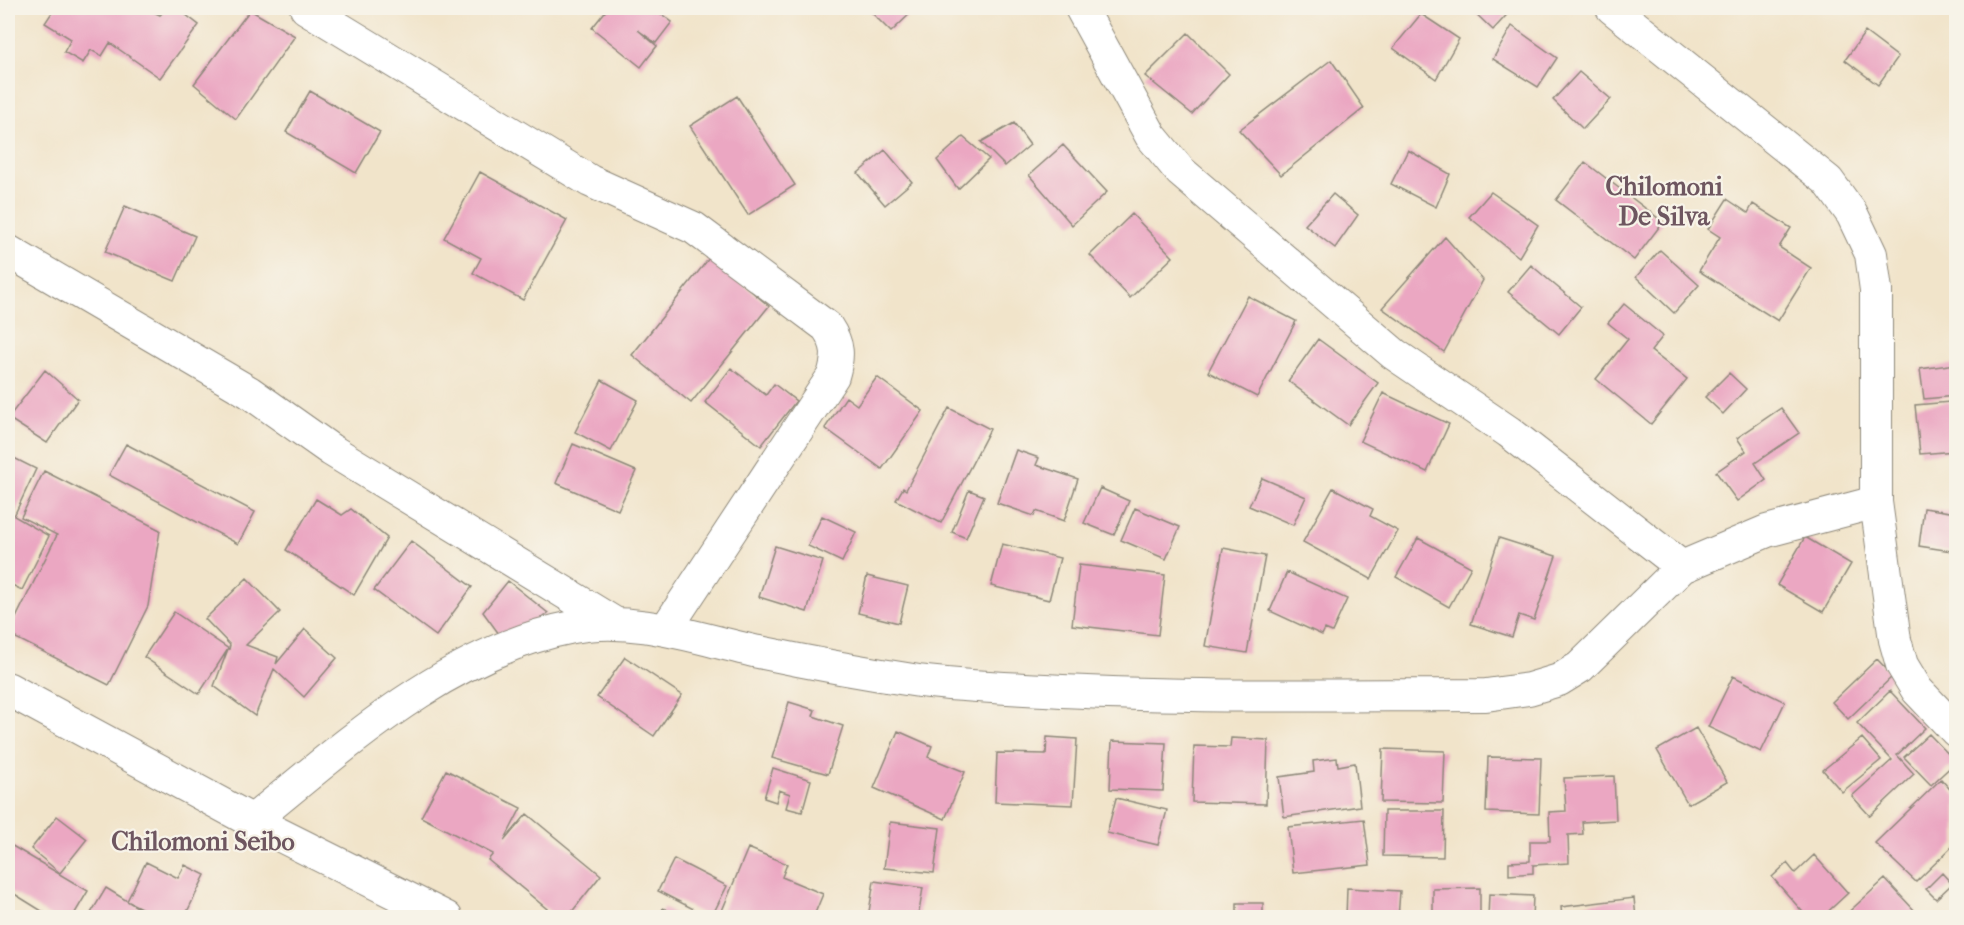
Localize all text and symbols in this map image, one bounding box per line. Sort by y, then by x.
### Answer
district label: Chilomoni De Silva [1605,171,1723,232]
district label: Chilomoni Seibo [111,826,295,857]

